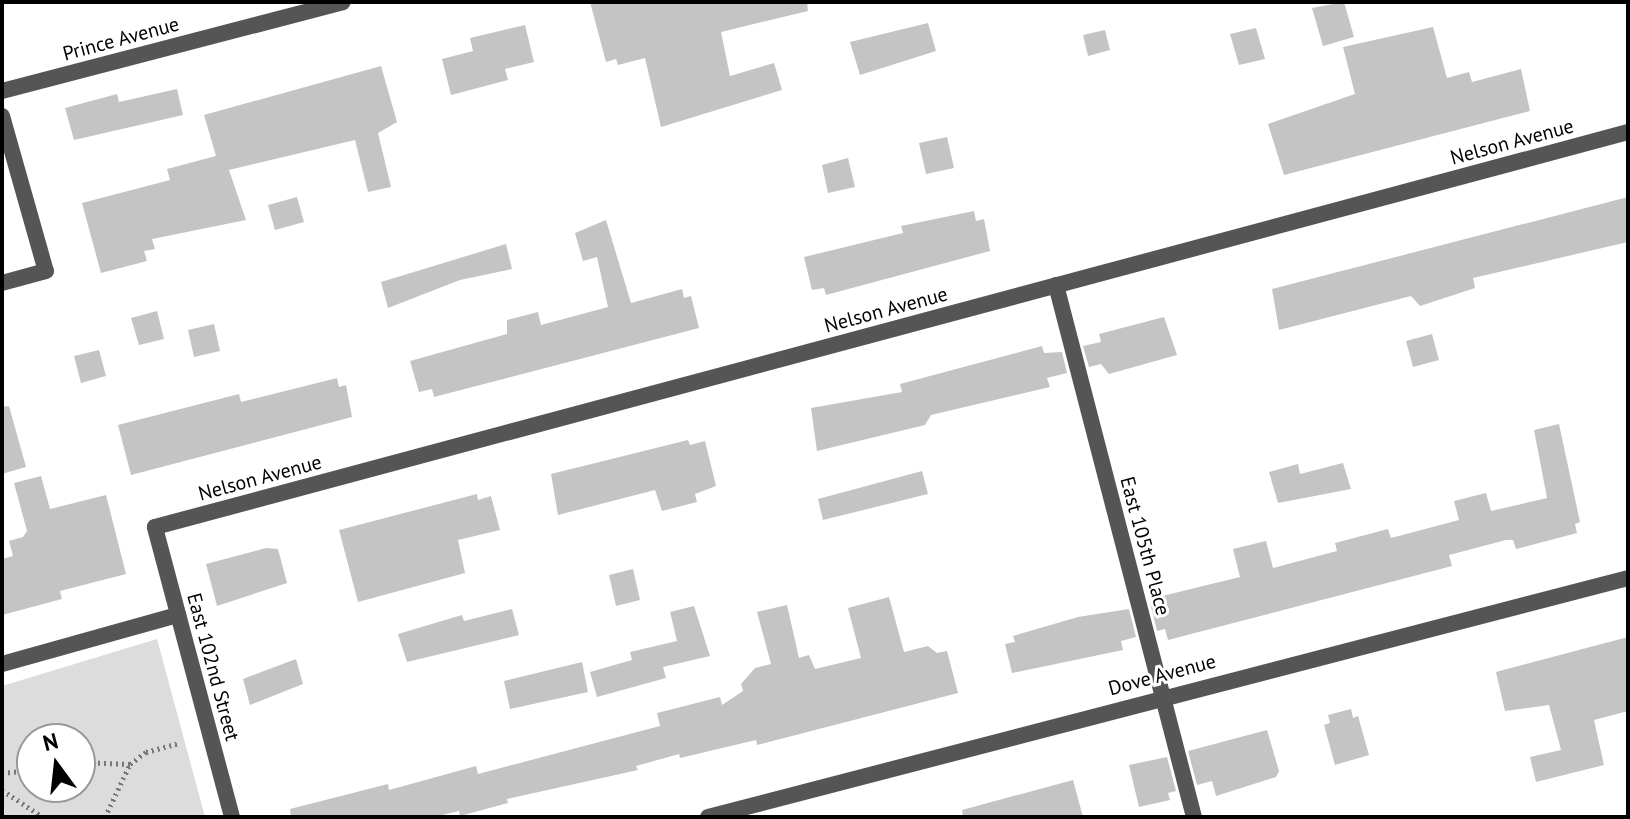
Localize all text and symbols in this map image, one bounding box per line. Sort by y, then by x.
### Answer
street label: Prince Avenue [60,12,182,66]
street label: Nelson Avenue [1447,114,1577,170]
street label: Nelson Avenue [821,282,951,338]
street label: Nelson Avenue [195,450,325,506]
street label: East 105th Place [1115,474,1175,618]
street label: East 102nd Street [182,590,244,744]
street label: Dove Avenue [1105,649,1219,701]
north arrow [16,723,96,803]
text: N [40,726,61,757]

